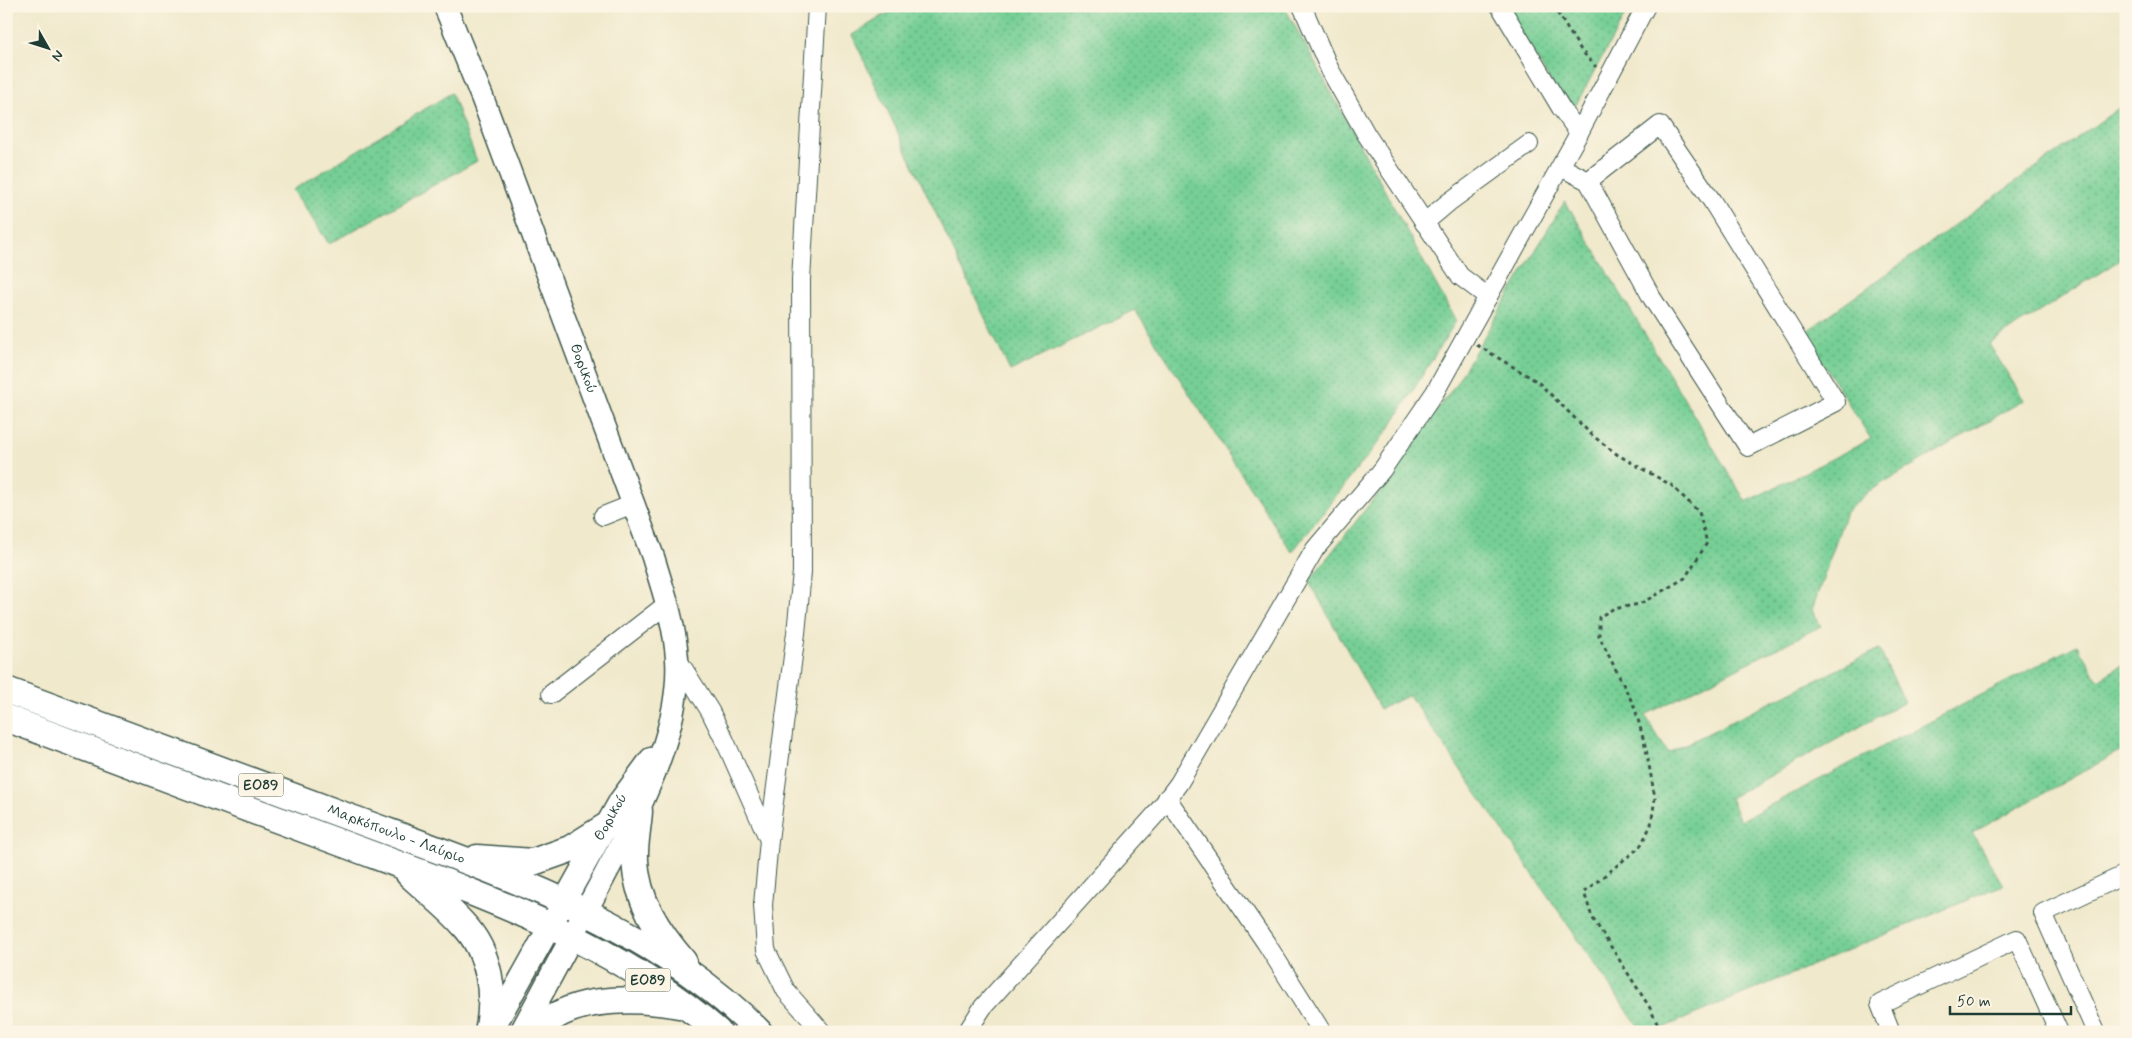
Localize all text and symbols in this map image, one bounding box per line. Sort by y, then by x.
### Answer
north arrow [22,22,72,72]
text: N [47,46,67,65]
street label: Θορικού [565,341,601,396]
road number: ΕΟ89 [238,774,284,796]
street label: Θορικού [590,789,632,845]
street label: Μαρκόπουλο - Λαύριο [324,800,468,869]
road number: ΕΟ89 [626,968,670,992]
scale bar [1950,983,2071,1015]
text: 50 m [1957,992,1991,1012]

